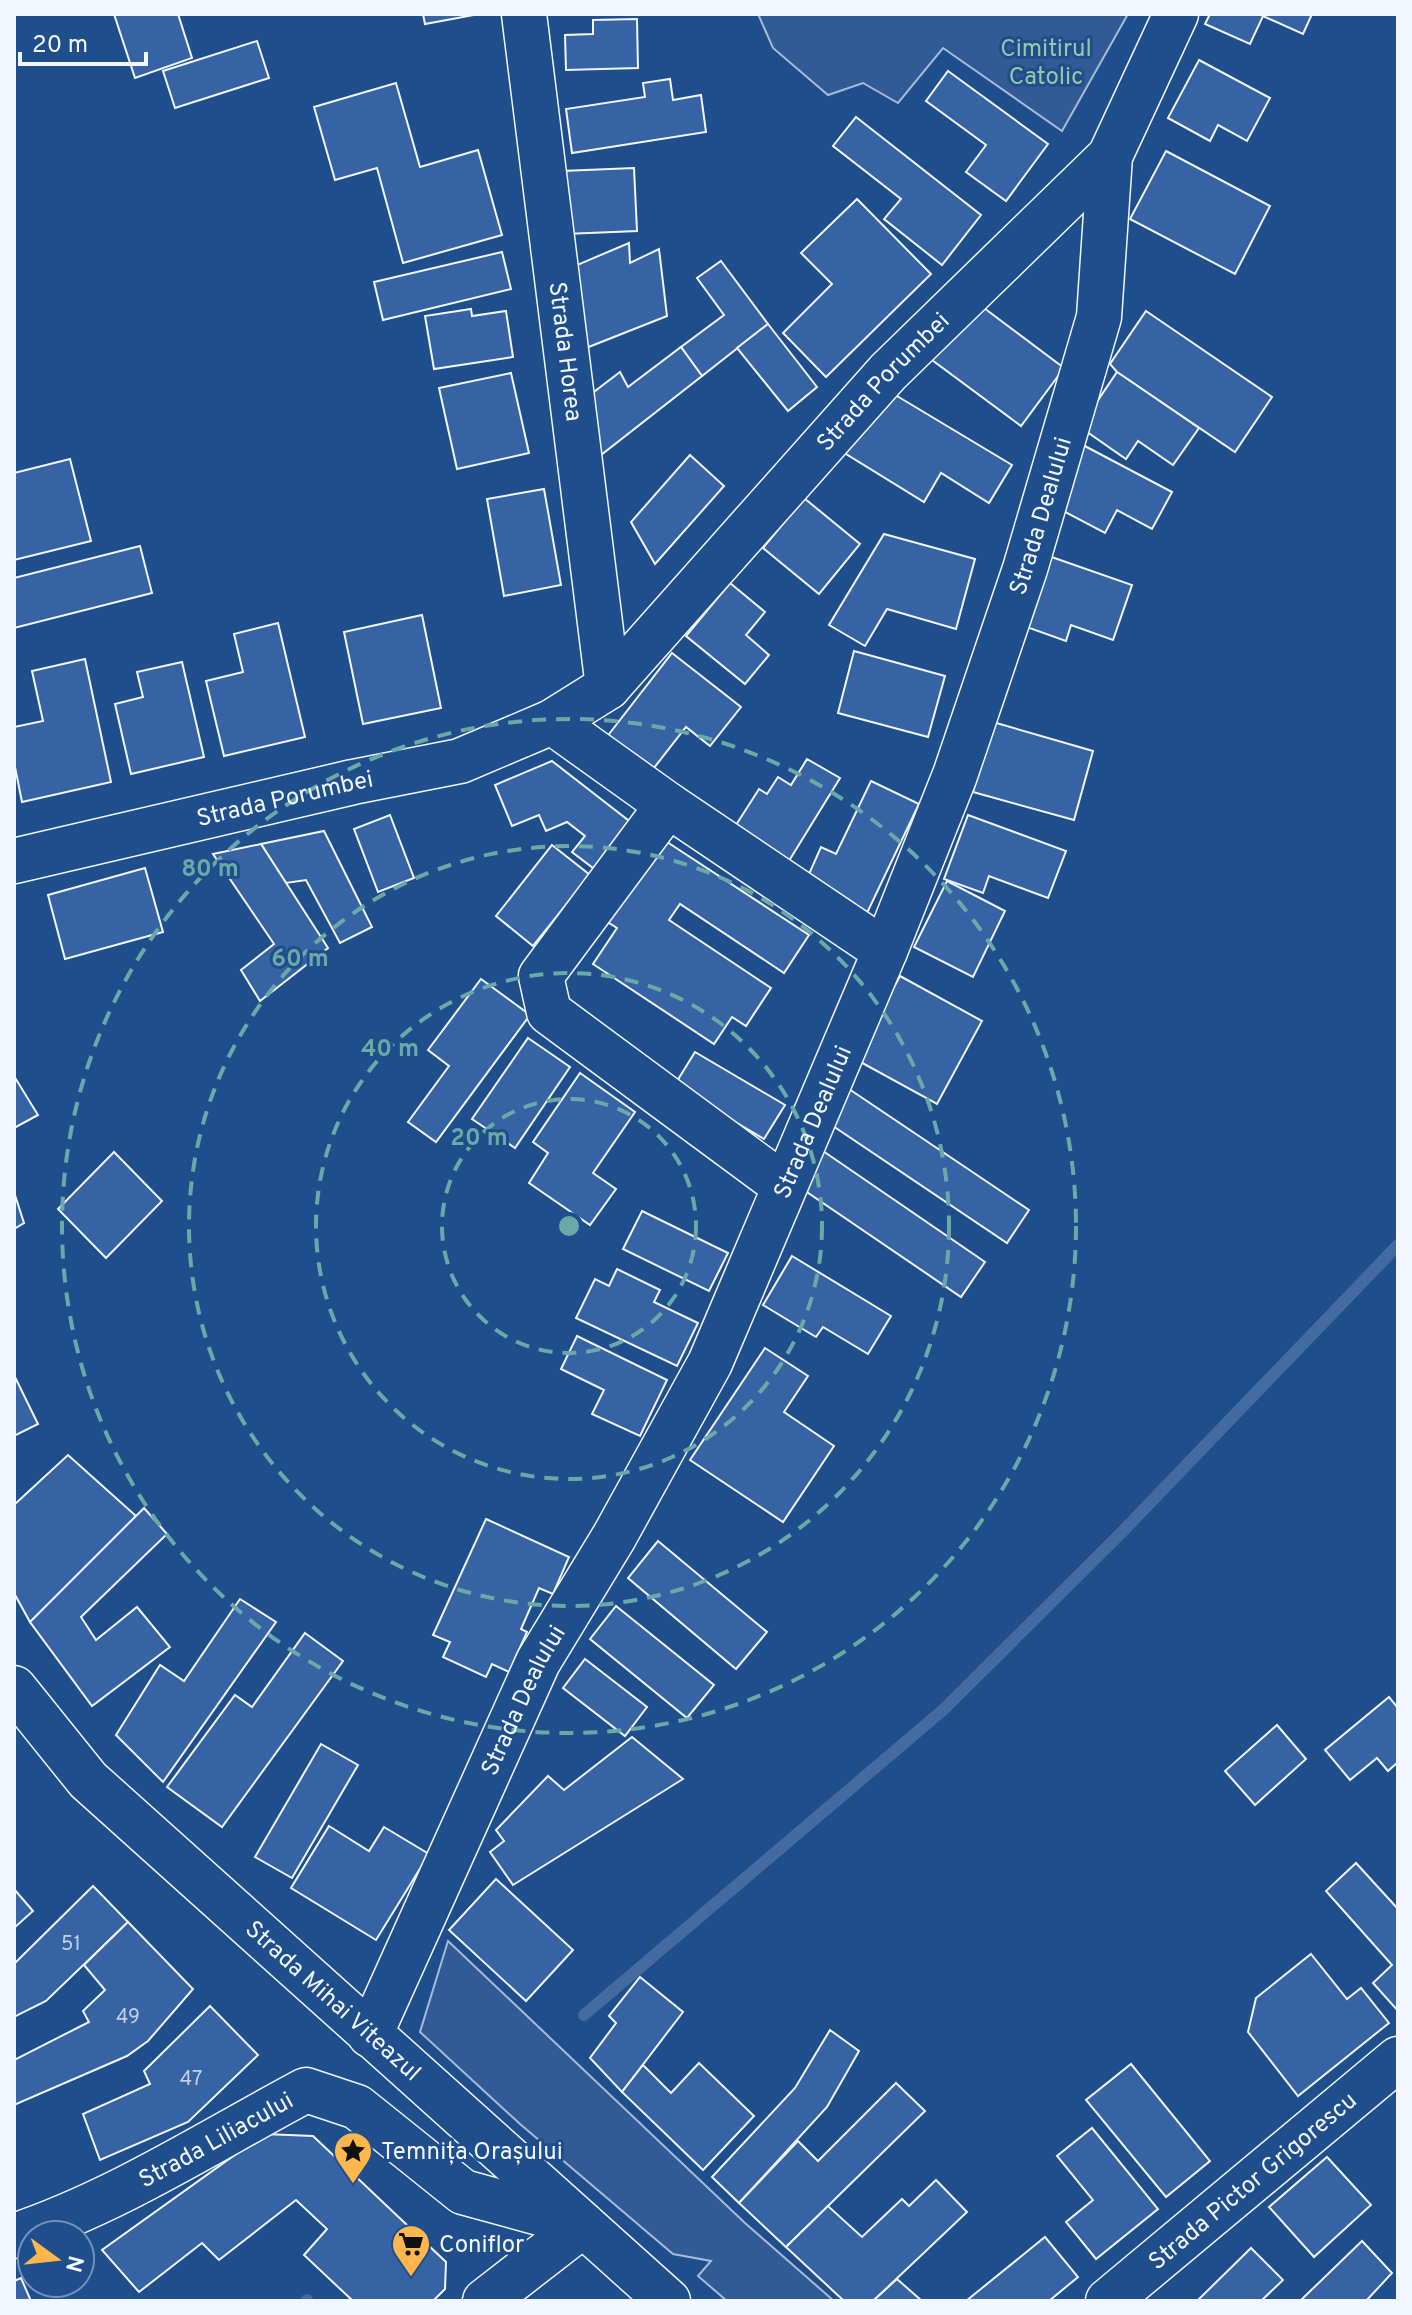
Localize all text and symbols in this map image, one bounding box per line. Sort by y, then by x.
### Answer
scale bar [20,16,146,66]
text: 20 m [32,31,88,61]
park label: Cimitirul Catolic [1000,35,1092,93]
street label: Strada Horea [541,280,588,423]
street label: Strada Porumbei [811,307,957,459]
street label: Strada Dealului [1004,434,1080,599]
street label: Strada Porumbei [194,765,376,835]
text: 80 m [181,855,239,885]
text: 60 m [271,945,329,975]
text: 40 m [361,1035,419,1065]
street label: Strada Dealului [769,1042,860,1204]
text: 20 m [450,1124,508,1154]
centre of rings [555,1212,583,1240]
street label: Strada Dealului [476,1621,574,1781]
street label: Strada Mihai Viteazul [238,1915,426,2089]
house number: 51 [61,1932,81,1958]
house number: 49 [116,2005,140,2031]
house number: 47 [180,2067,202,2093]
street label: Strada Liliacului [134,2087,299,2196]
street label: Strada Pictor Grigorescu [1143,2087,1364,2278]
place icon: Temnița Orașului [332,2130,374,2185]
place label: Temnița Orașului [381,2138,563,2168]
north arrow [16,2219,96,2299]
supermarket icon: Coniflor [390,2223,432,2278]
place label: Coniflor [439,2231,524,2261]
text: N [58,2252,88,2275]

